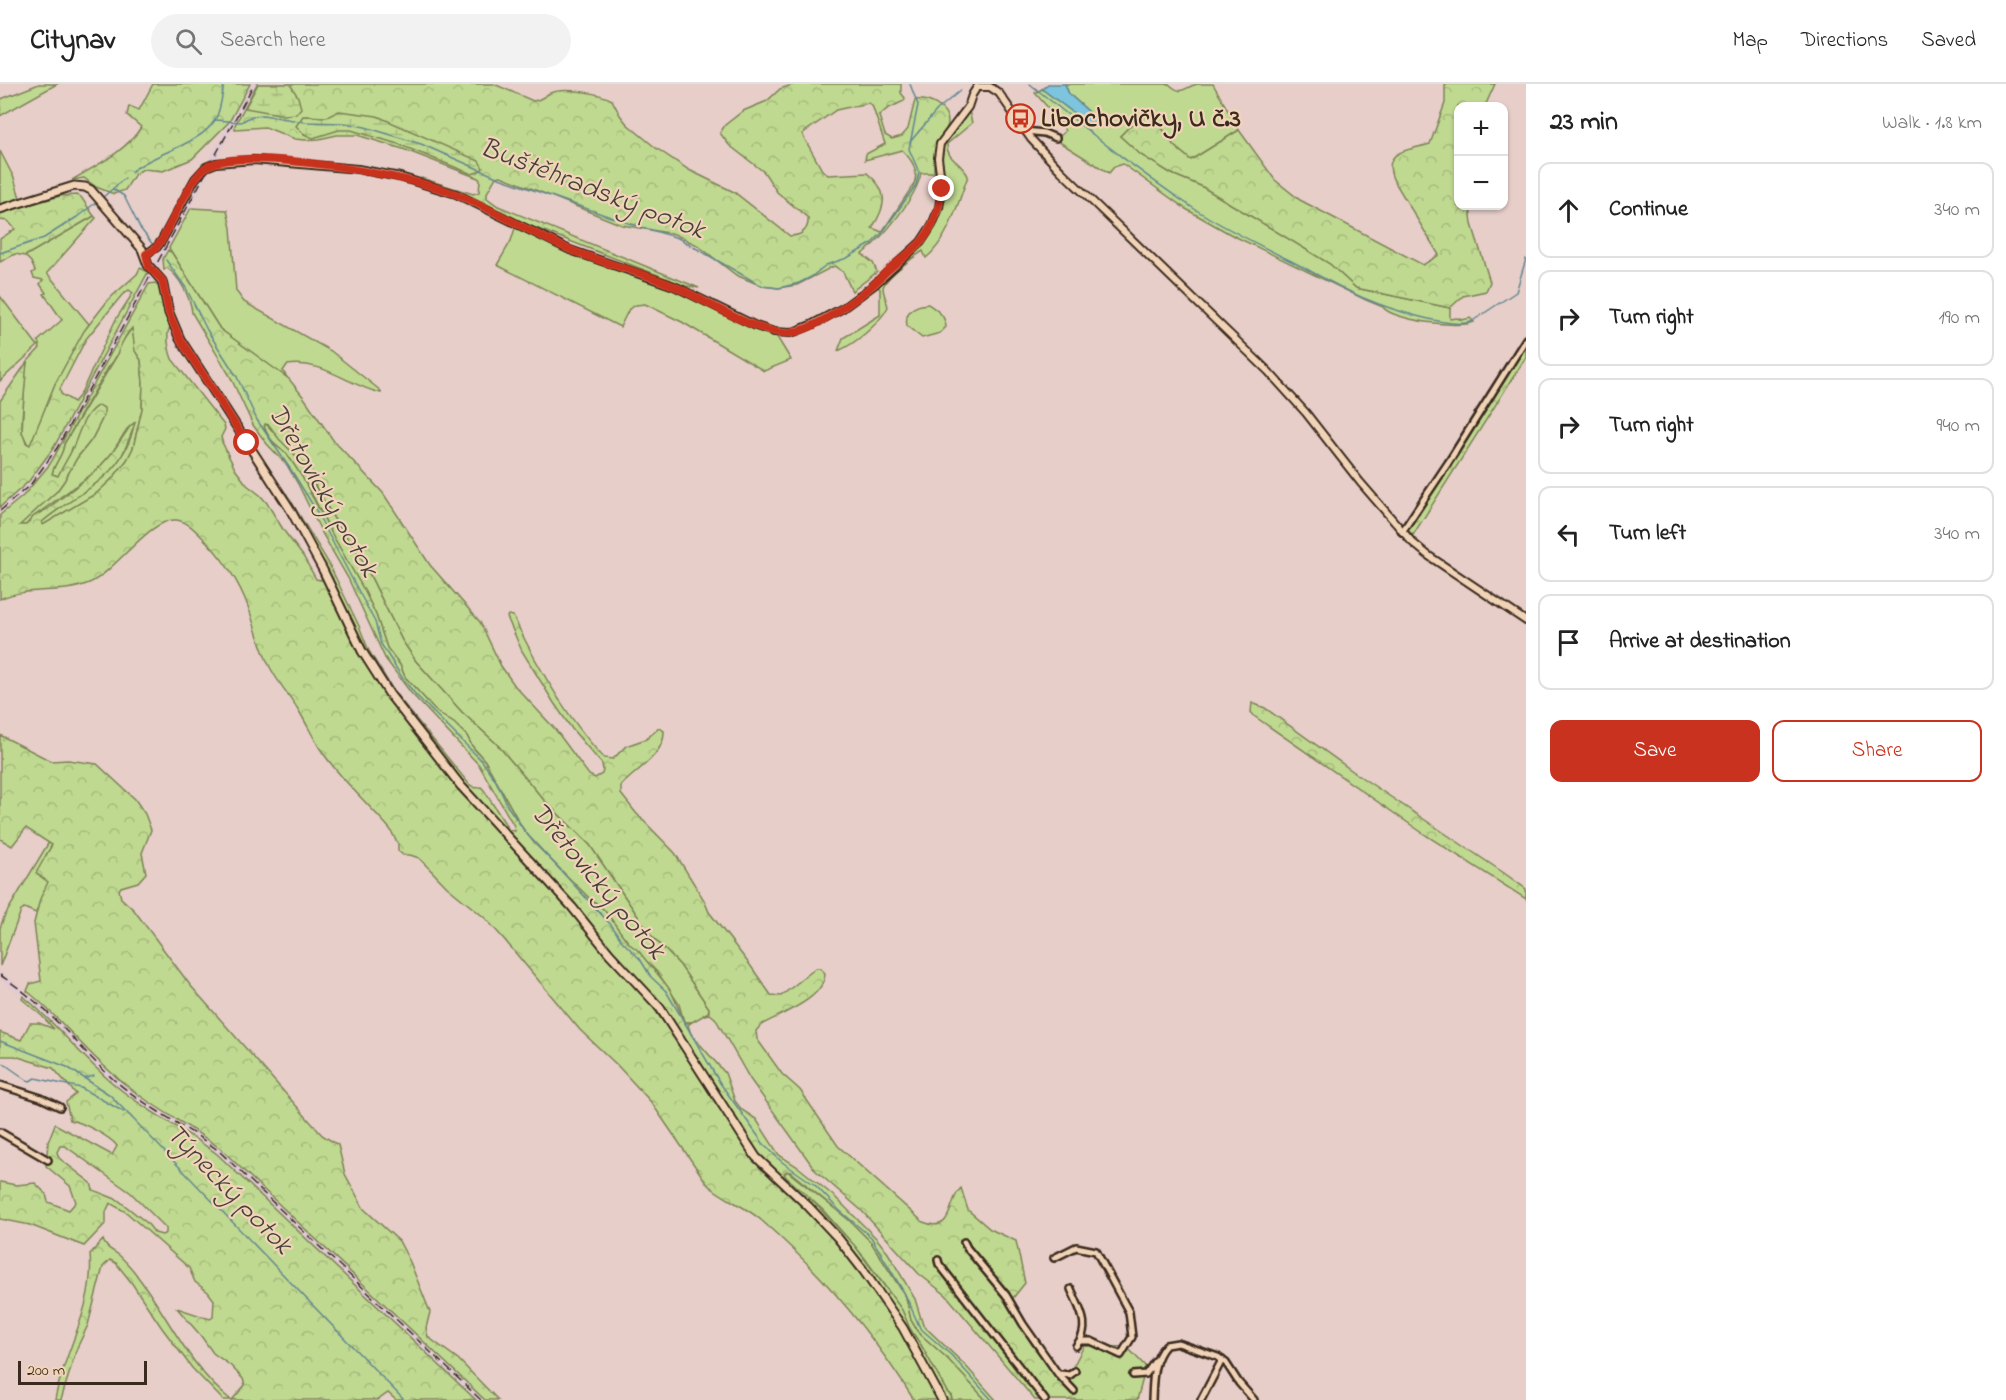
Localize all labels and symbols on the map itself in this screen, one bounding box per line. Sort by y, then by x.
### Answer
place label: Libochovičky, U č.3 [1041,100,1241,139]
bus stop icon: Libochovičky, U č.3 [1004,103,1036,135]
water label: Buštěhradský potok [474,128,712,252]
route end [928,175,954,201]
water label: Dřetovický potok [256,397,389,587]
route start [233,429,259,455]
water label: Dřetovický potok [519,794,676,971]
water label: Týnecký potok [155,1115,302,1266]
scale bar [18,1358,147,1386]

